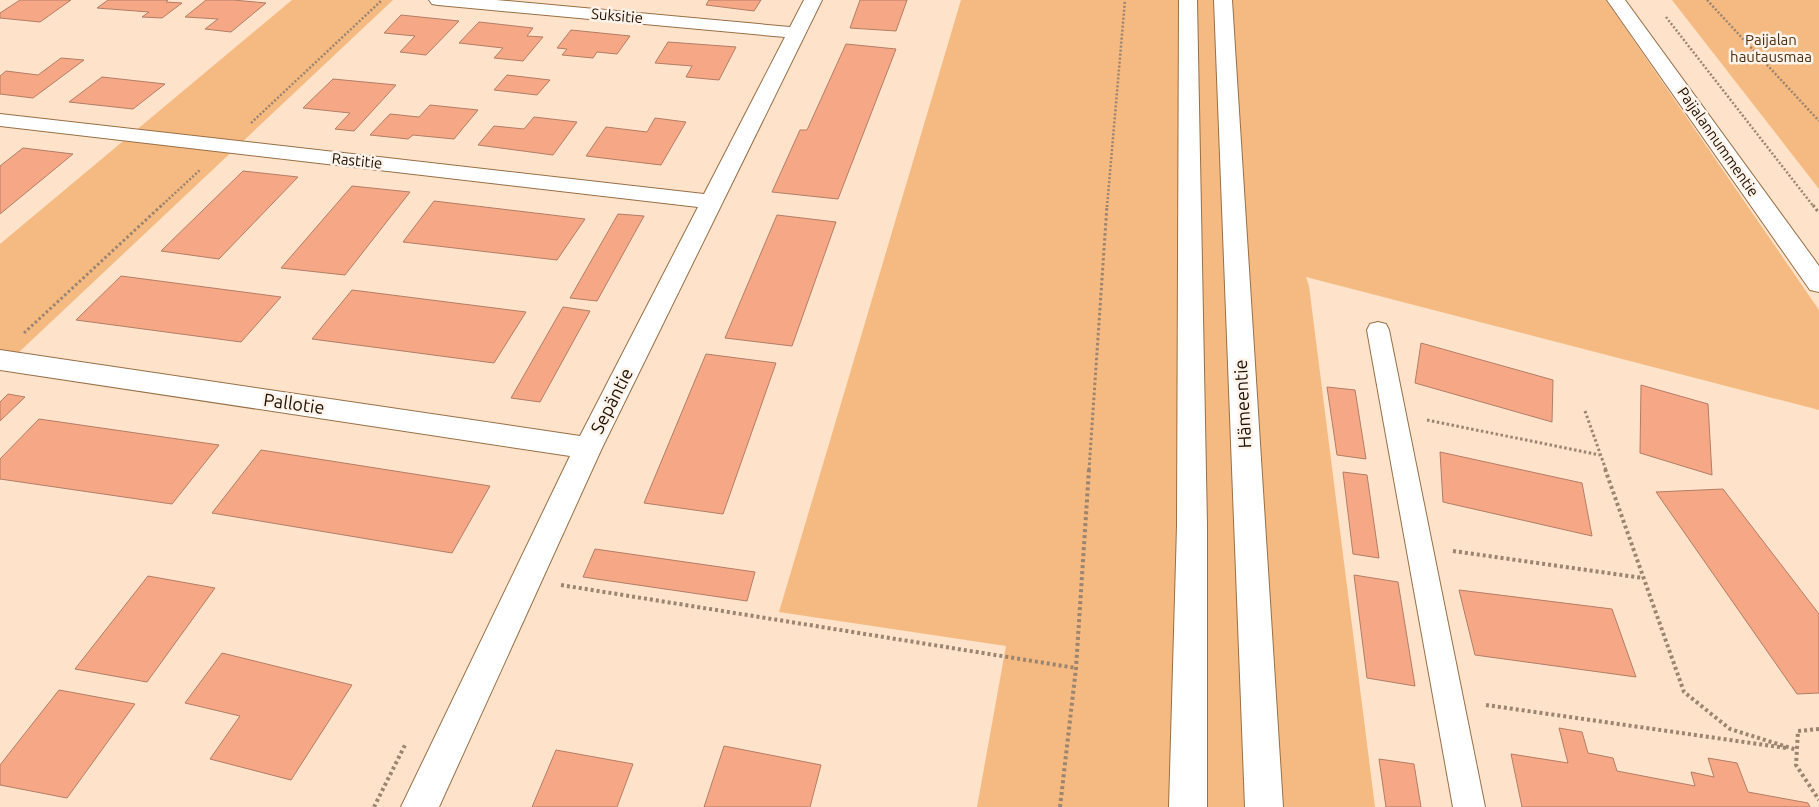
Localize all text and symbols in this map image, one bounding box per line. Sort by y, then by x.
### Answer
street label: Suksitie [590,5,644,26]
park label: Paijalan hautausmaa [1730,31,1812,65]
street label: Paijalannummentie [1674,84,1763,200]
street label: Rastitie [331,149,383,172]
street label: Hämeentie [1230,359,1254,449]
street label: Sepäntie [586,364,636,437]
street label: Pallotie [262,389,326,417]

